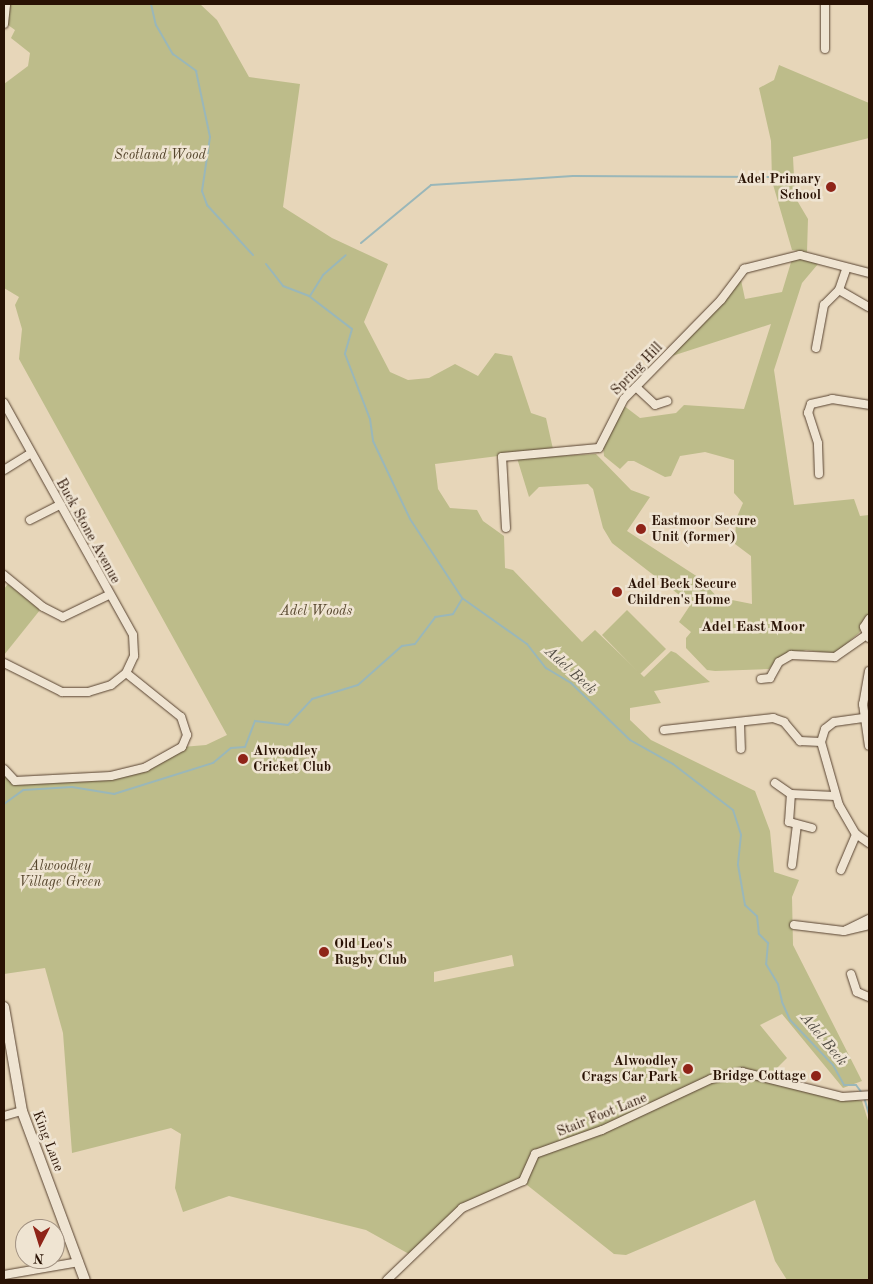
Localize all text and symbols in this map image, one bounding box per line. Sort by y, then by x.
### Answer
park label: Scotland Wood [114,147,206,163]
place label: Adel Primary School [737,171,821,203]
marker: Adel Primary School [825,181,837,193]
street label: Spring Hill [608,339,666,399]
street label: Buck Stone Avenue [52,476,124,586]
place label: Eastmoor Secure Unit (former) [651,513,756,546]
marker: Eastmoor Secure Unit (former) [635,523,647,535]
place label: Adel Beck Secure Children's Home [627,576,737,608]
marker: Adel Beck Secure Children's Home [611,586,623,598]
park label: Adel Woods [280,603,352,619]
district label: Adel East Moor [701,619,805,637]
water label: Adel Beck [540,643,600,699]
place label: Alwoodley Cricket Club [253,743,331,776]
marker: Alwoodley Cricket Club [237,753,249,765]
park label: Alwoodley Village Green [19,858,101,890]
place label: Old Leo's Rugby Club [334,936,407,969]
marker: Old Leo's Rugby Club [318,946,330,958]
water label: Adel Beck [796,1010,850,1070]
place label: Alwoodley Crags Car Park [581,1053,678,1086]
marker: Alwoodley Crags Car Park [682,1063,694,1075]
place label: Bridge Cottage [712,1068,806,1084]
marker: Bridge Cottage [810,1070,822,1082]
street label: Stair Foot Lane [555,1089,649,1141]
street label: King Lane [29,1108,67,1174]
north arrow [15,1219,65,1269]
text: N [33,1251,45,1265]

